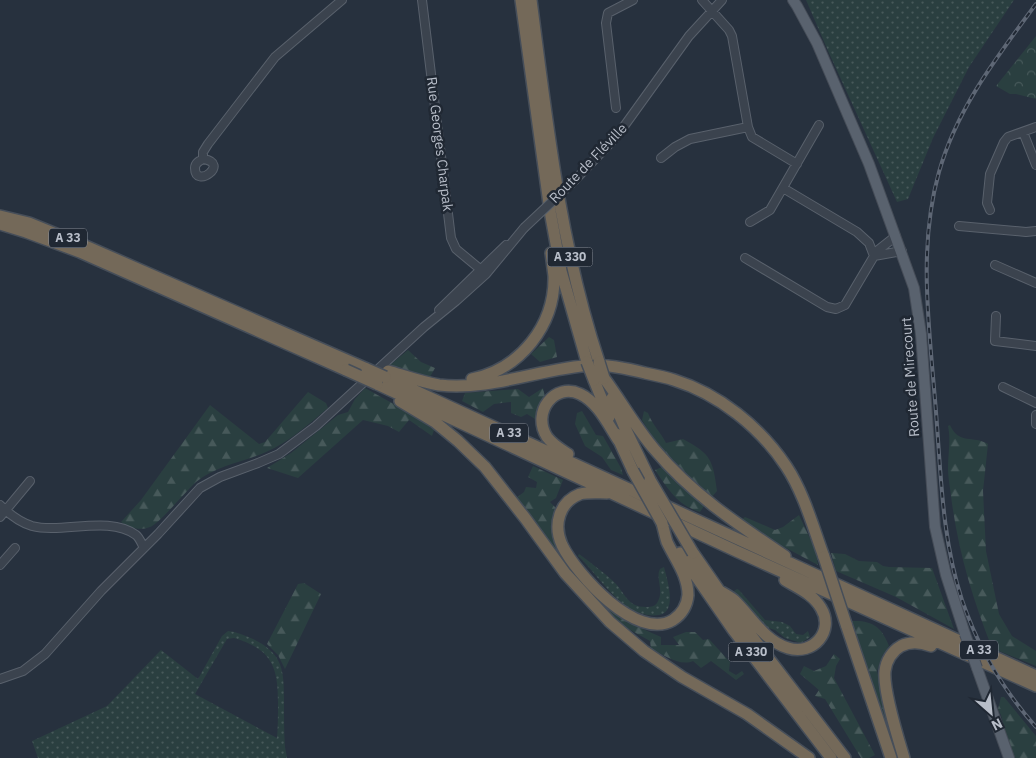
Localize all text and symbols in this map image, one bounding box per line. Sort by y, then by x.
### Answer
street label: Rue Georges Charpak [423,76,457,213]
street label: Route de Fléville [545,119,631,207]
road number: A 33 [49,228,87,248]
road number: A 330 [548,248,592,266]
street label: Route de Mirecourt [897,316,923,437]
road number: A 33 [490,423,528,442]
road number: A 33 [960,640,998,660]
road number: A 330 [728,642,774,662]
north arrow [966,688,1016,738]
text: N [988,714,1006,735]

